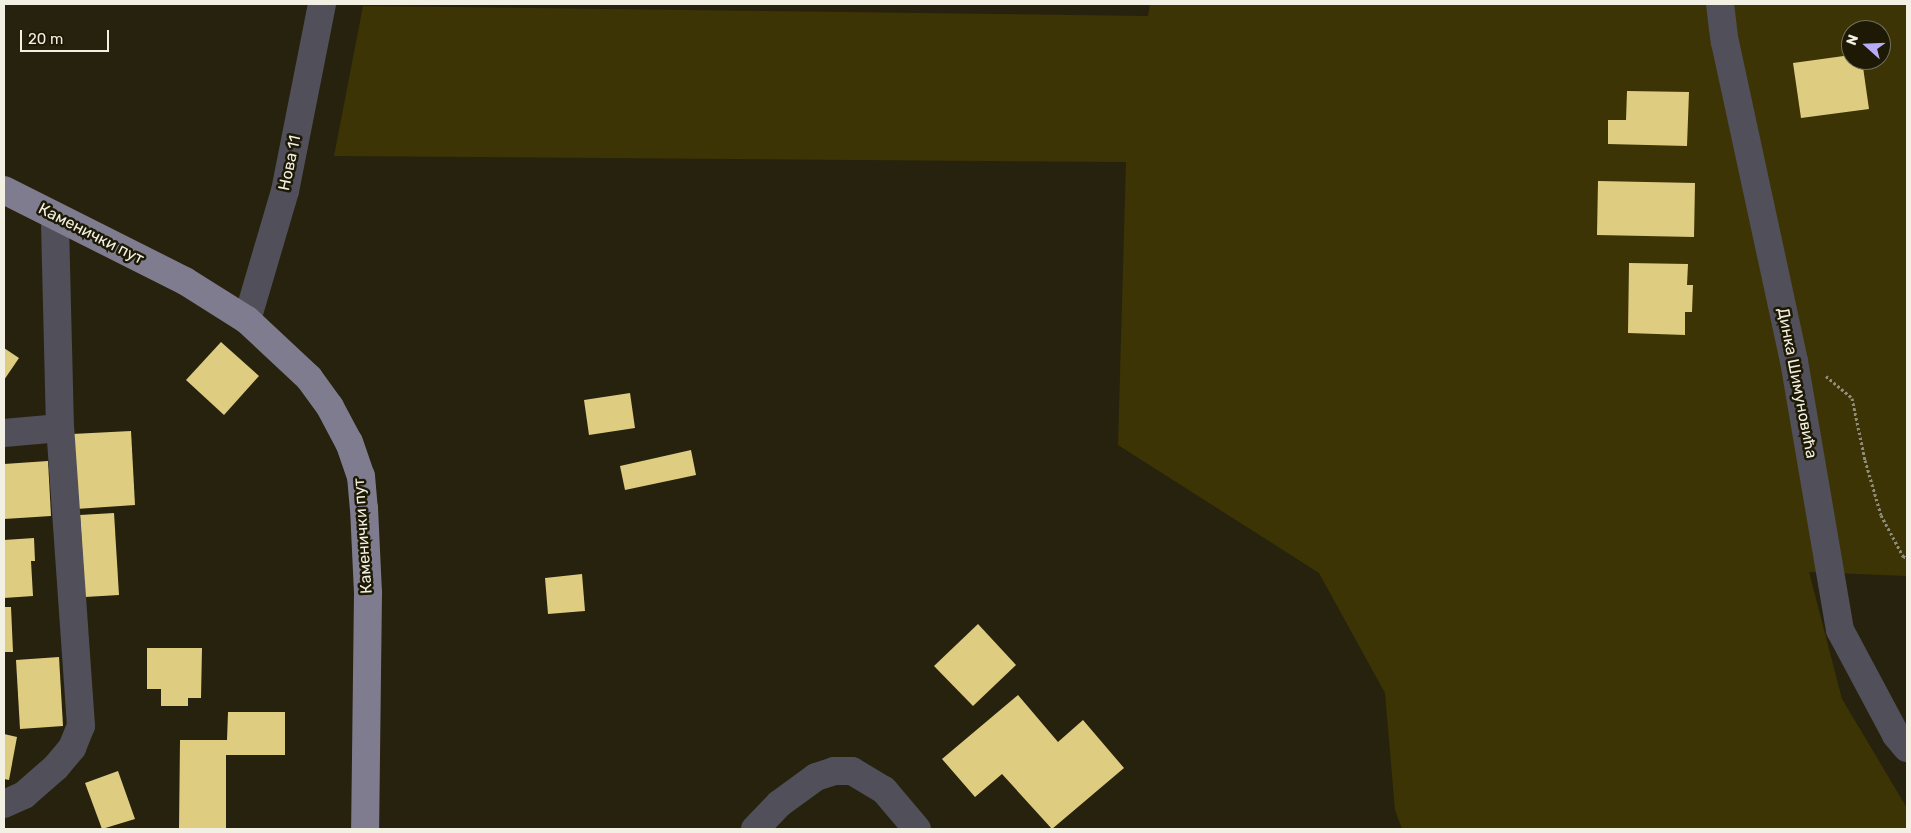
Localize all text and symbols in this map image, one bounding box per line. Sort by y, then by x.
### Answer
scale bar [22,20,111,52]
north arrow [1841,20,1891,70]
text: 20 m [28,30,63,48]
text: N [1843,32,1862,48]
street label: Нова 11 [275,134,305,192]
street label: Каменички пут [35,199,147,269]
street label: Динка Шимуновића [1773,306,1821,460]
street label: Каменички пут [349,478,377,594]

